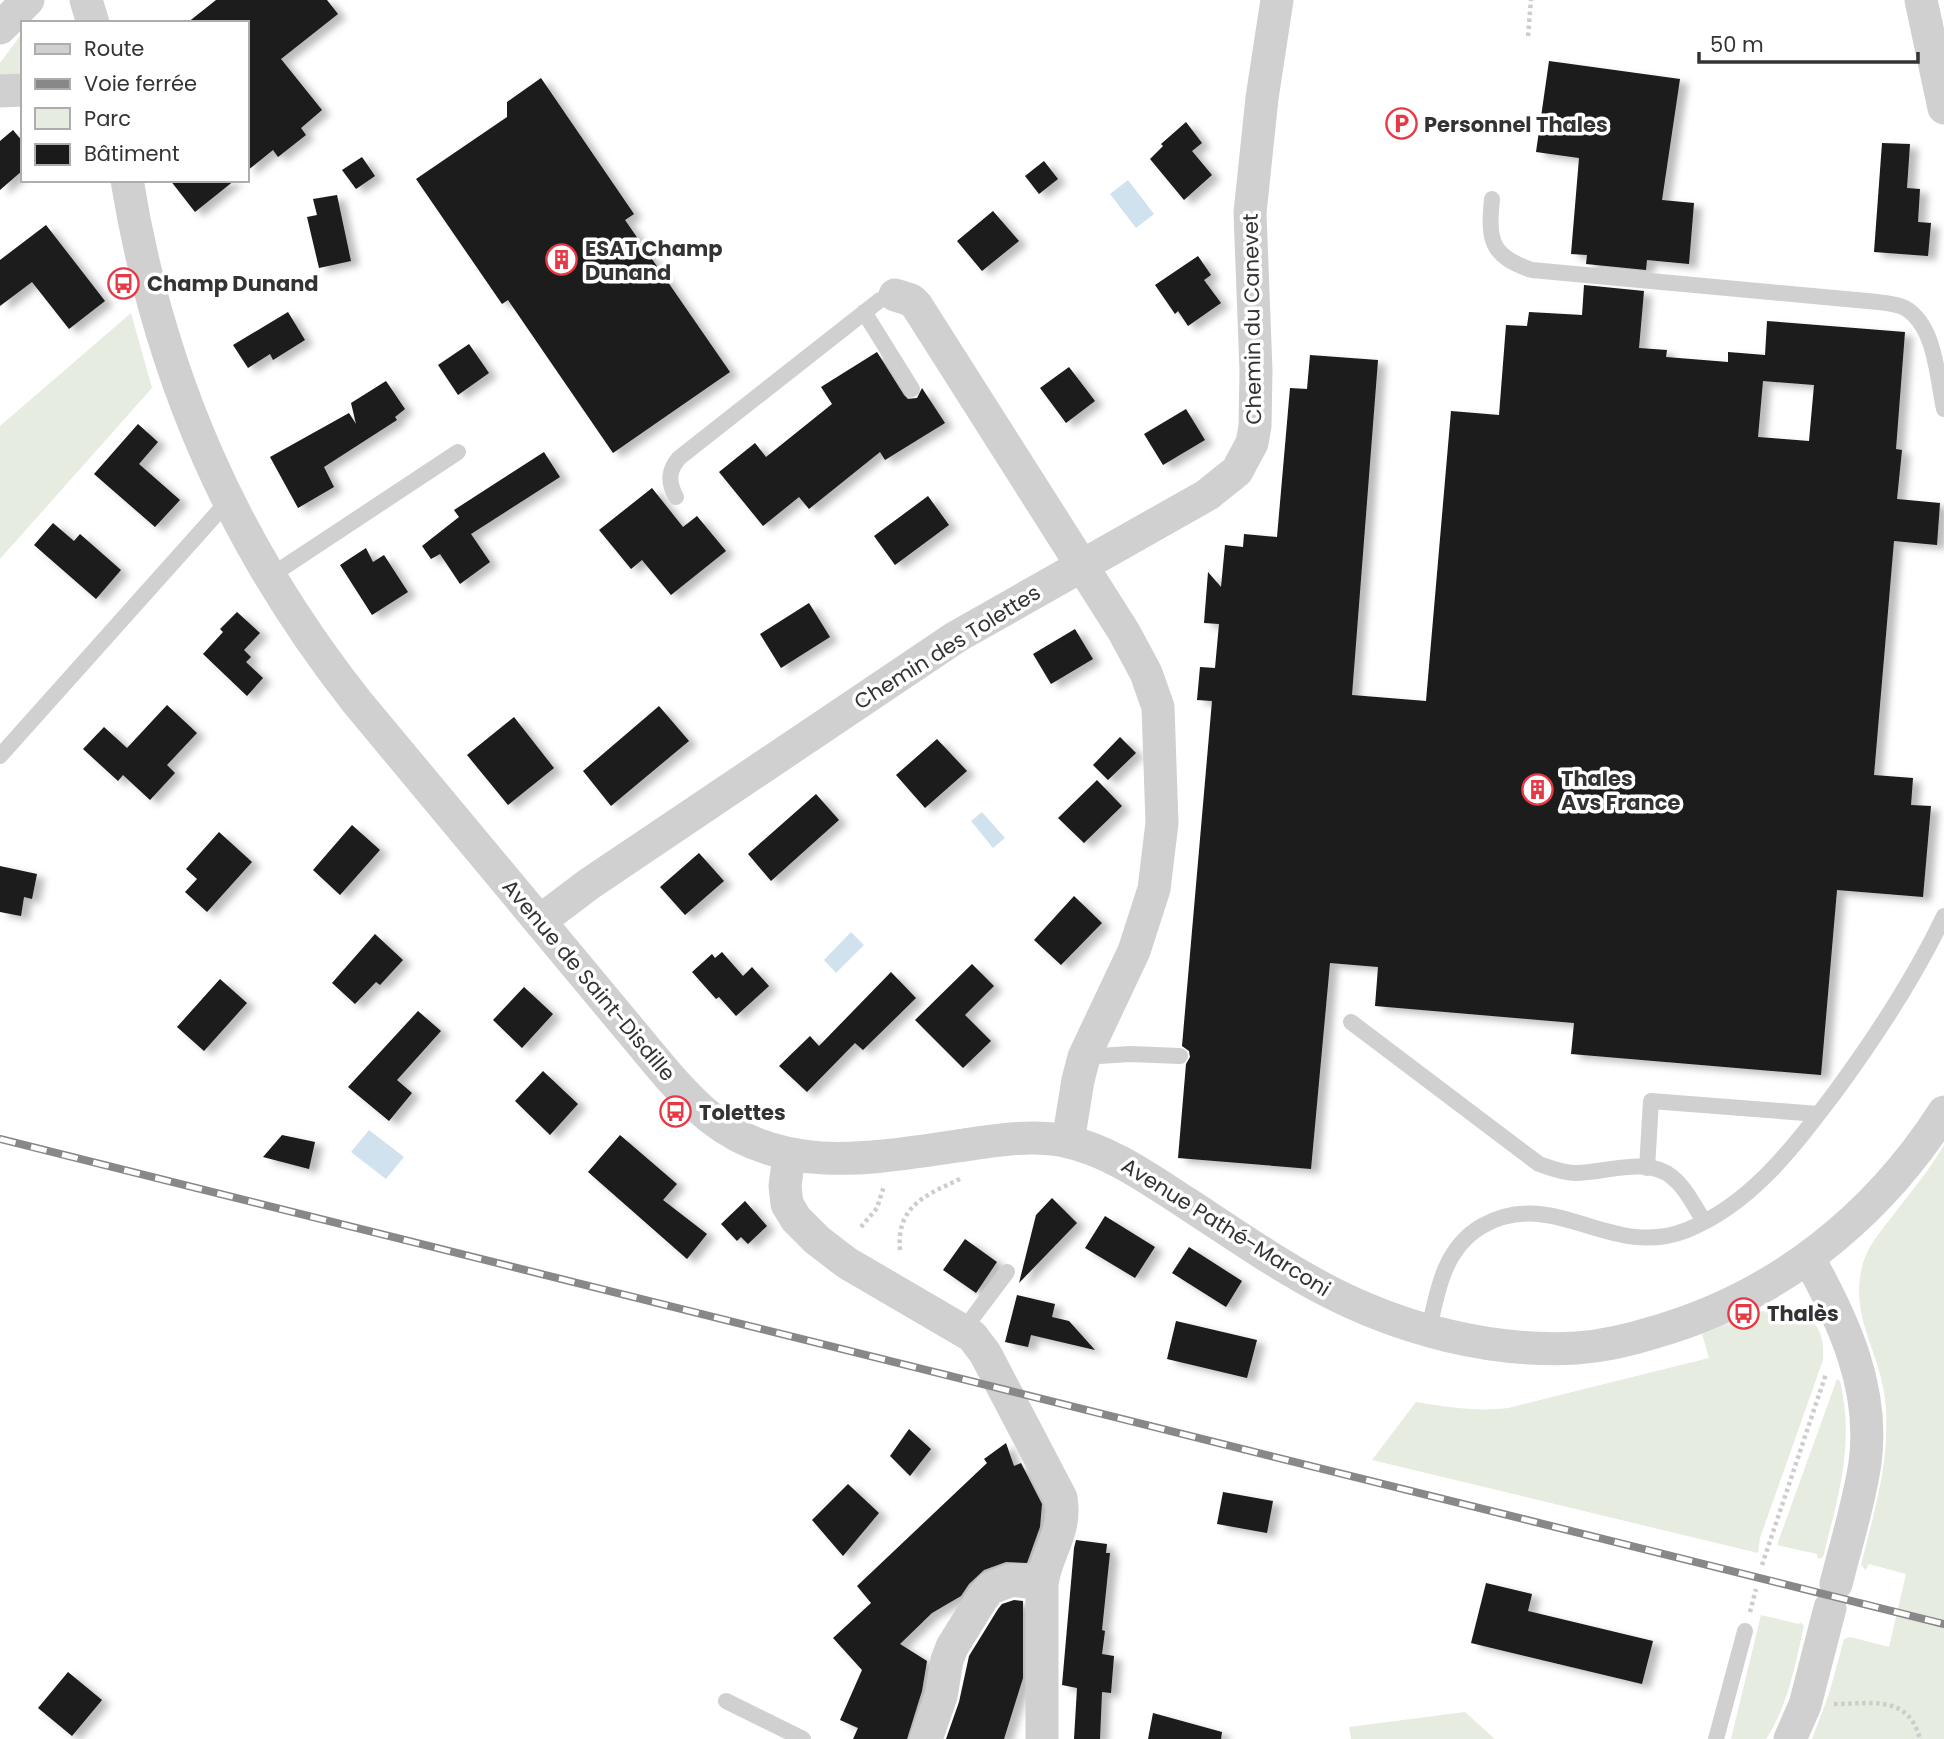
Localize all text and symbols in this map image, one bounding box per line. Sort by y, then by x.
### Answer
legend [21,21,248,182]
scale bar [1699,21,1918,65]
text: 50 m [1710,30,1764,59]
text: Route [84,34,144,63]
text: Voie ferrée [84,69,197,98]
text: Parc [84,104,131,133]
parking icon: Personnel Thales [1384,107,1418,141]
place label: Personnel Thales [1424,110,1608,139]
text: Bâtiment [84,139,180,168]
street label: Chemin du Canevet [1236,213,1268,425]
place label: ESAT Champ Dunand [585,234,723,287]
building icon: ESAT Champ Dunand [545,243,579,277]
bus stop icon: Champ Dunand [107,266,141,300]
place label: Champ Dunand [147,269,319,298]
street label: Chemin des Tolettes [848,578,1046,716]
place label: Thales Avs France [1561,764,1680,817]
building icon: Thales Avs France [1521,773,1555,807]
street label: Avenue de Saint-Disdille [496,873,682,1087]
bus stop icon: Tolettes [659,1095,693,1129]
place label: Tolettes [699,1098,786,1127]
street label: Avenue Pathé-Marconi [1116,1151,1336,1303]
bus stop icon: Thalès [1727,1296,1761,1330]
place label: Thalès [1767,1299,1839,1328]

